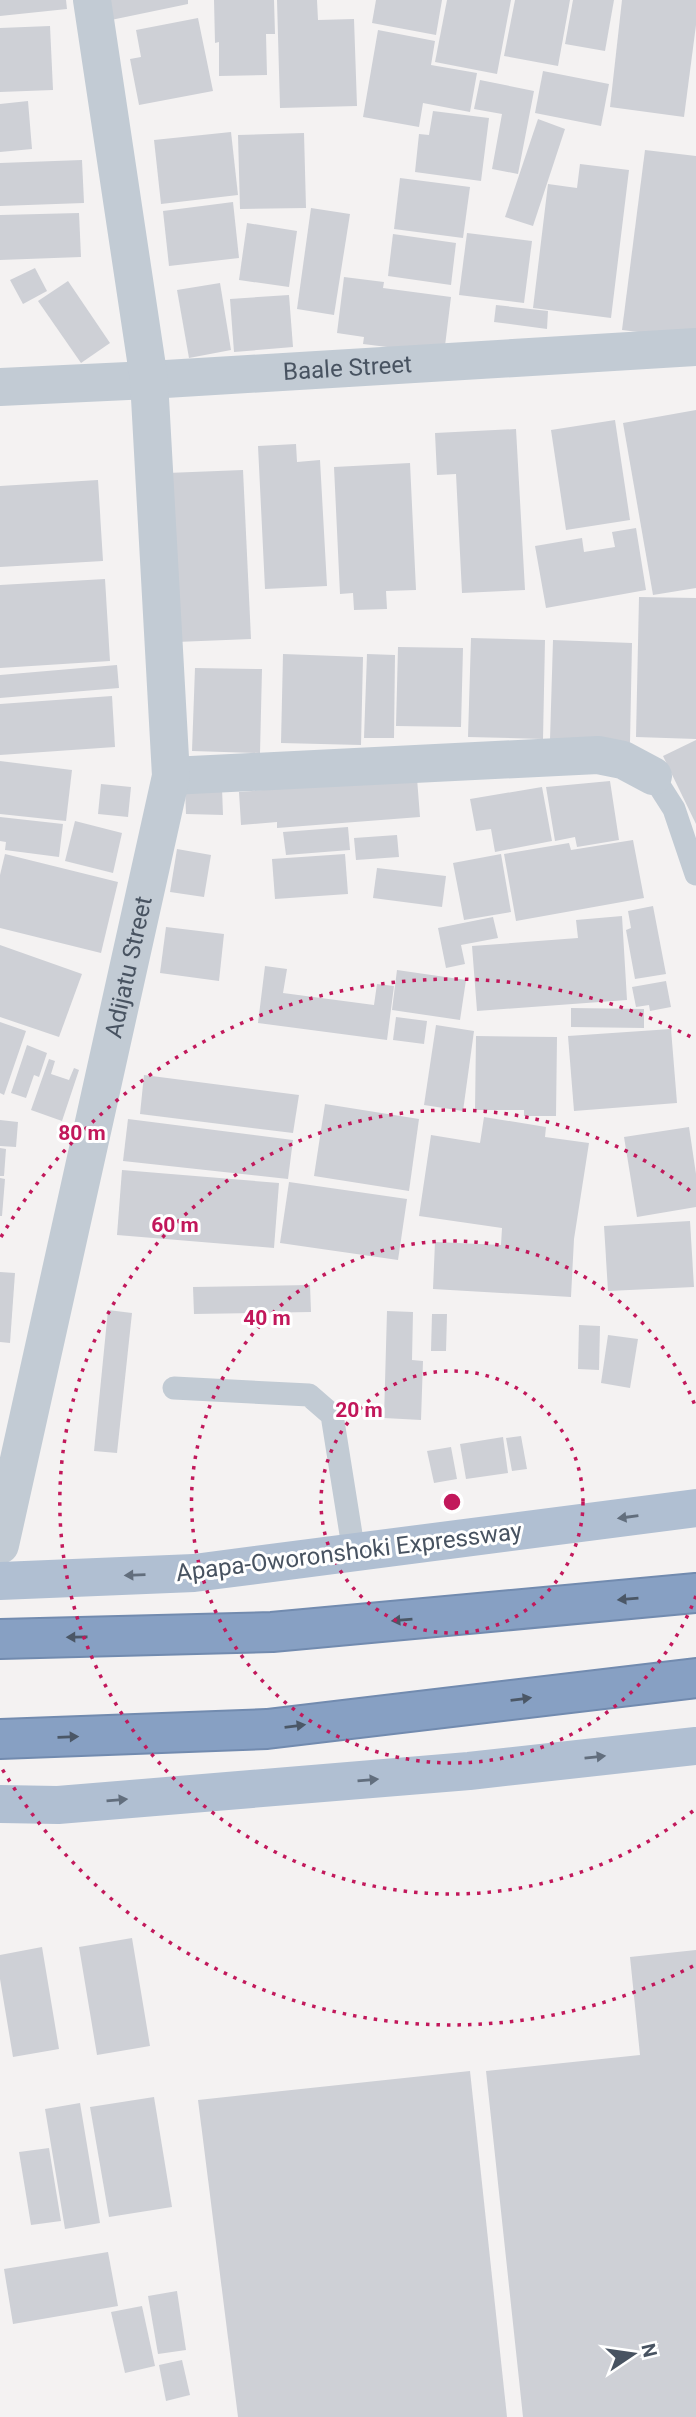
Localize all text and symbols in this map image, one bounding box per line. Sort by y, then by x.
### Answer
street label: Baale Street [282,350,413,386]
street label: Adijatu Street [99,894,158,1041]
text: 80 m [58,1121,106,1145]
text: 60 m [151,1213,199,1237]
text: 40 m [243,1306,291,1330]
text: 20 m [335,1398,383,1422]
centre of rings [440,1490,464,1514]
one-way arrow [617,1511,639,1522]
street label: Apapa-Oworonshoki Expressway [174,1517,524,1587]
one-way arrow [124,1570,146,1581]
one-way arrow [617,1594,639,1605]
one-way arrow [390,1615,412,1626]
one-way arrow [65,1631,87,1642]
one-way arrow [510,1694,532,1705]
one-way arrow [285,1721,307,1732]
one-way arrow [57,1731,79,1742]
one-way arrow [584,1752,606,1763]
one-way arrow [357,1774,379,1785]
one-way arrow [106,1794,128,1805]
north arrow [598,2319,668,2389]
text: N [636,2341,662,2359]

